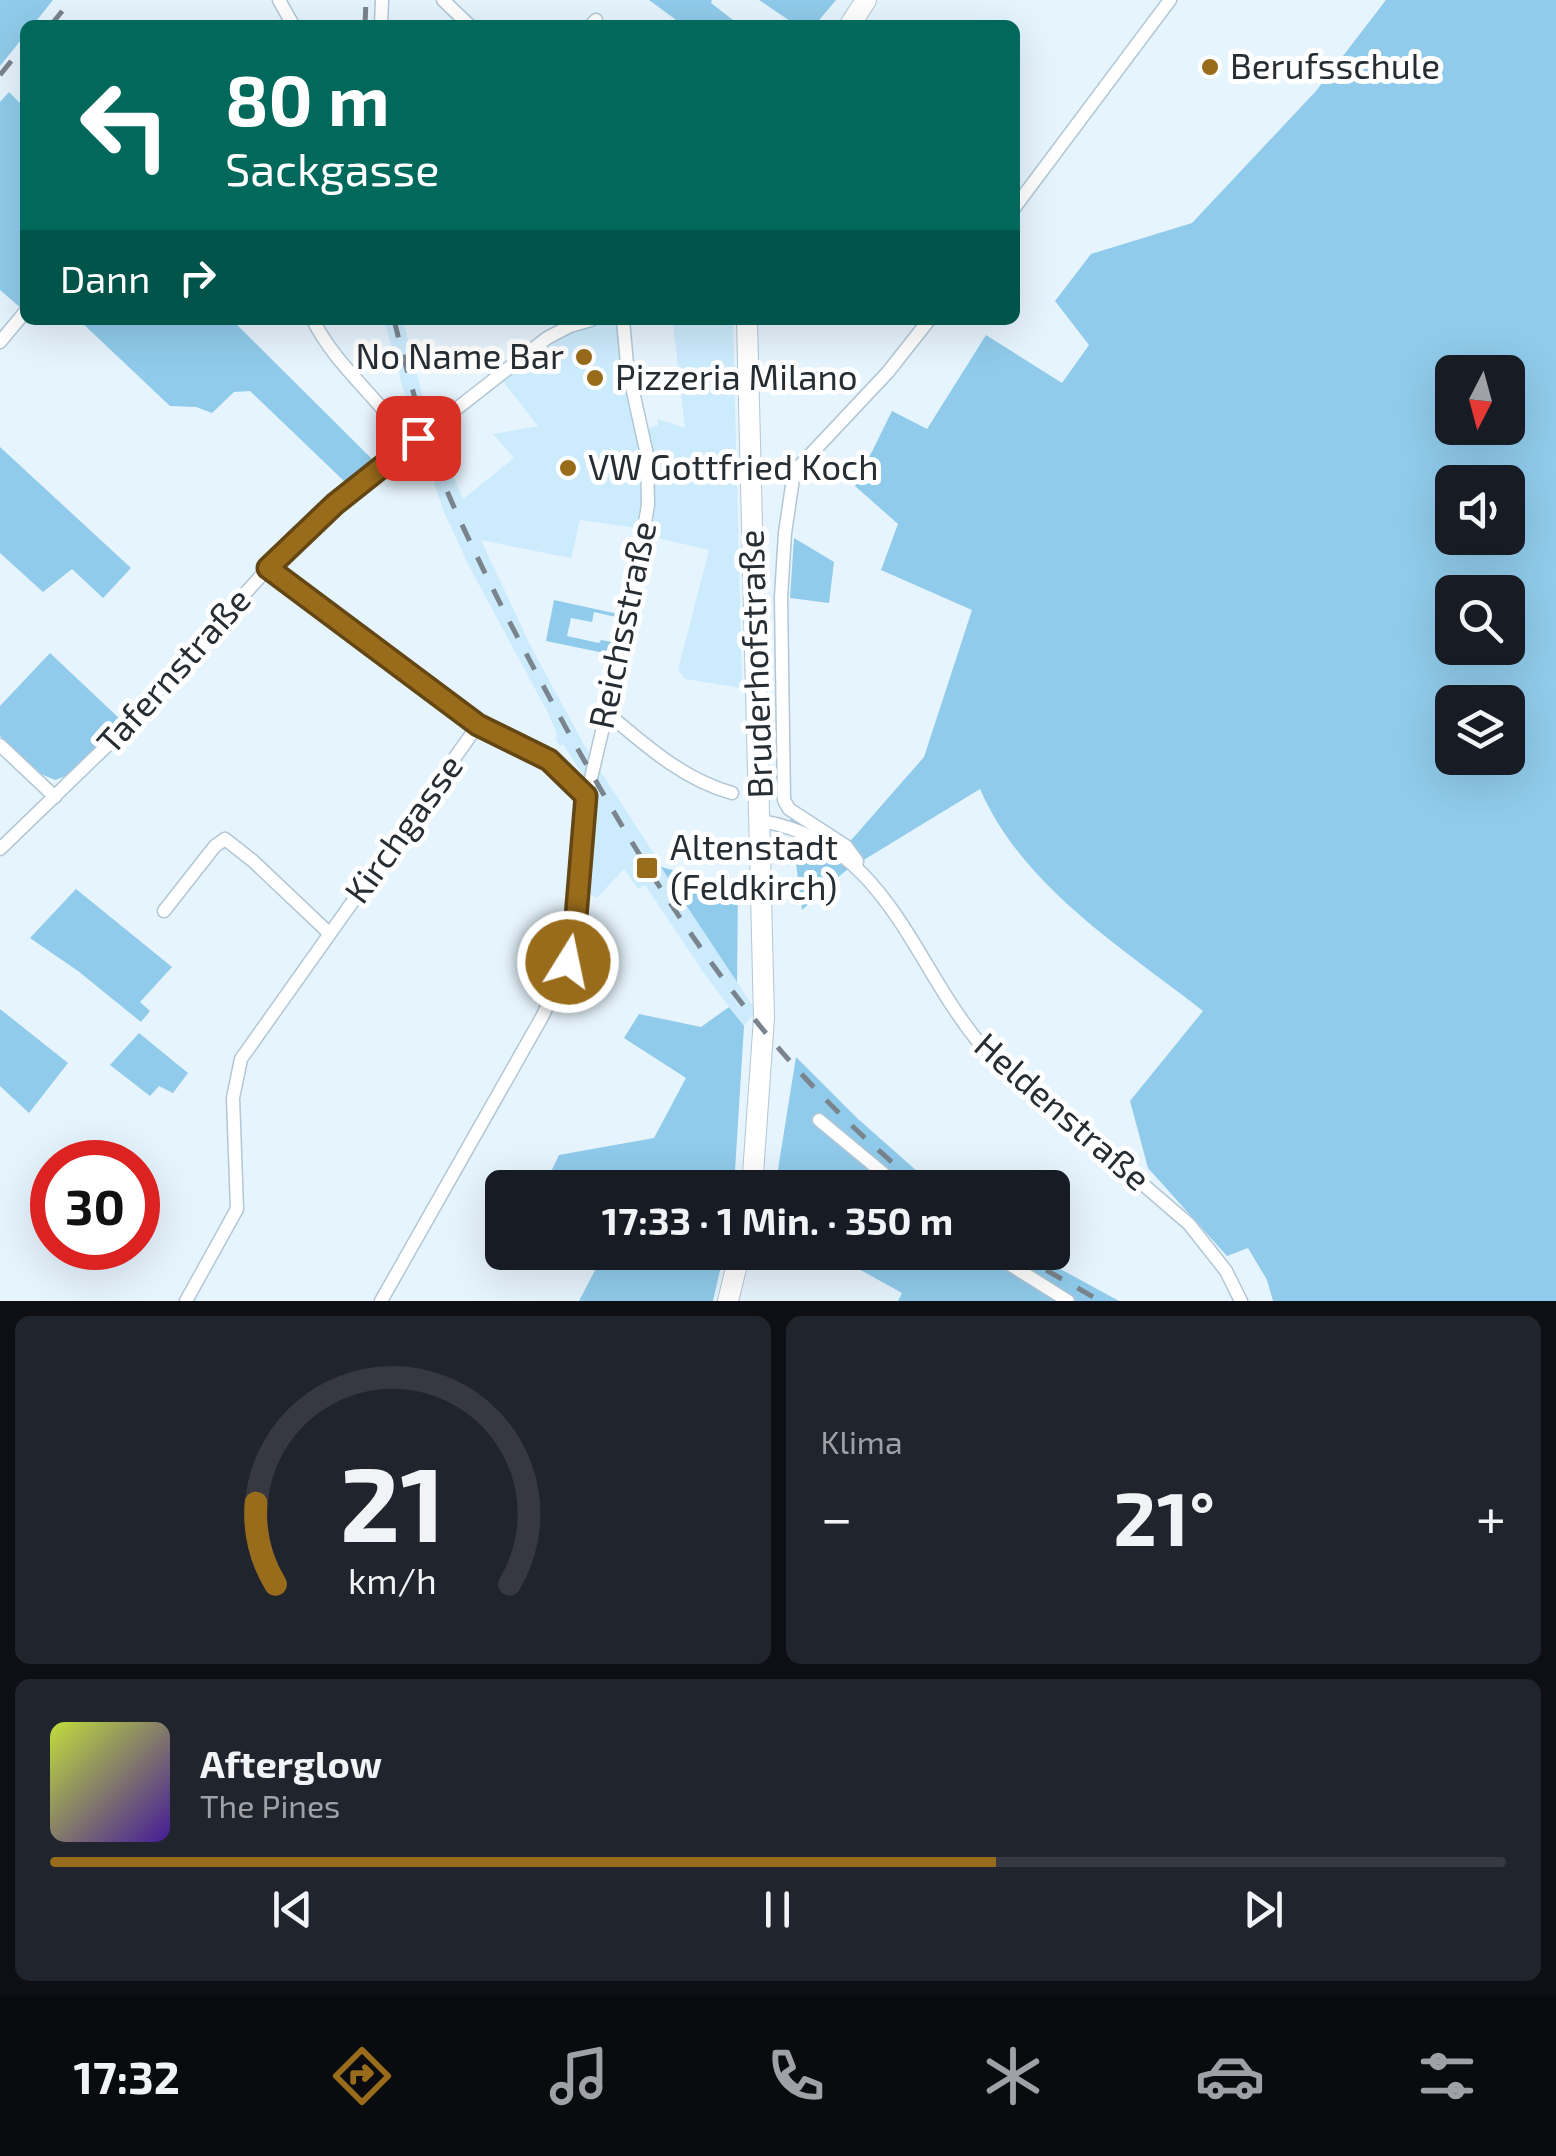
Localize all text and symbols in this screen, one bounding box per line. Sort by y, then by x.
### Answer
place label: Berufsschule [1230,44,1440,86]
text: 80 m [225,56,390,140]
marker: Berufsschule [1199,56,1221,78]
icon: left [60,60,190,190]
text: Sackgasse [225,141,439,195]
icon: right [170,250,225,305]
text: Dann [60,255,150,301]
place label: No Name Bar [356,334,564,376]
marker: No Name Bar [573,346,595,368]
place label: Pizzeria Milano [615,355,858,397]
north arrow [1435,355,1525,445]
map controls [1435,355,1525,775]
marker: Pizzeria Milano [584,367,606,389]
pin [376,396,461,481]
icon: arrive [391,411,446,466]
place label: VW Gottfried Koch [588,445,879,487]
marker: VW Gottfried Koch [557,457,579,479]
button: sound [1435,465,1525,555]
street label: Reichsstraße [579,517,664,732]
street label: Bruderhofstraße [728,529,780,799]
button: search [1435,575,1525,665]
street label: Tafernstraße [87,578,258,761]
button: layers [1435,685,1525,775]
street label: Kirchgasse [334,745,470,910]
place label: Altenstadt (Feldkirch) [670,825,838,907]
marker: Altenstadt (Feldkirch) [634,855,660,881]
position arrow [516,910,620,1014]
street label: Heldenstraße [967,1023,1160,1198]
speed limit sign: 30 [30,1140,160,1270]
text: 17:33 · 1 Min. · 350 m [602,1197,953,1243]
text: Klima [821,1422,902,1460]
text: 21 [340,1438,445,1563]
text: 21° [1113,1471,1215,1561]
text: − [821,1483,853,1549]
text: + [1476,1483,1506,1549]
text: km/h [348,1558,437,1601]
text: Afterglow [200,1740,382,1786]
text: The Pines [200,1786,340,1824]
icon: previous [265,1882,320,1937]
icon: pause [750,1882,805,1937]
icon: next [1236,1882,1291,1937]
icon: directions [327,2041,397,2111]
icon: music [544,2041,614,2111]
icon: phone [761,2041,831,2111]
icon: climate [978,2041,1048,2111]
icon: car [1195,2041,1265,2111]
icon: filters [1412,2041,1482,2111]
text: 17:32 [74,2049,180,2103]

